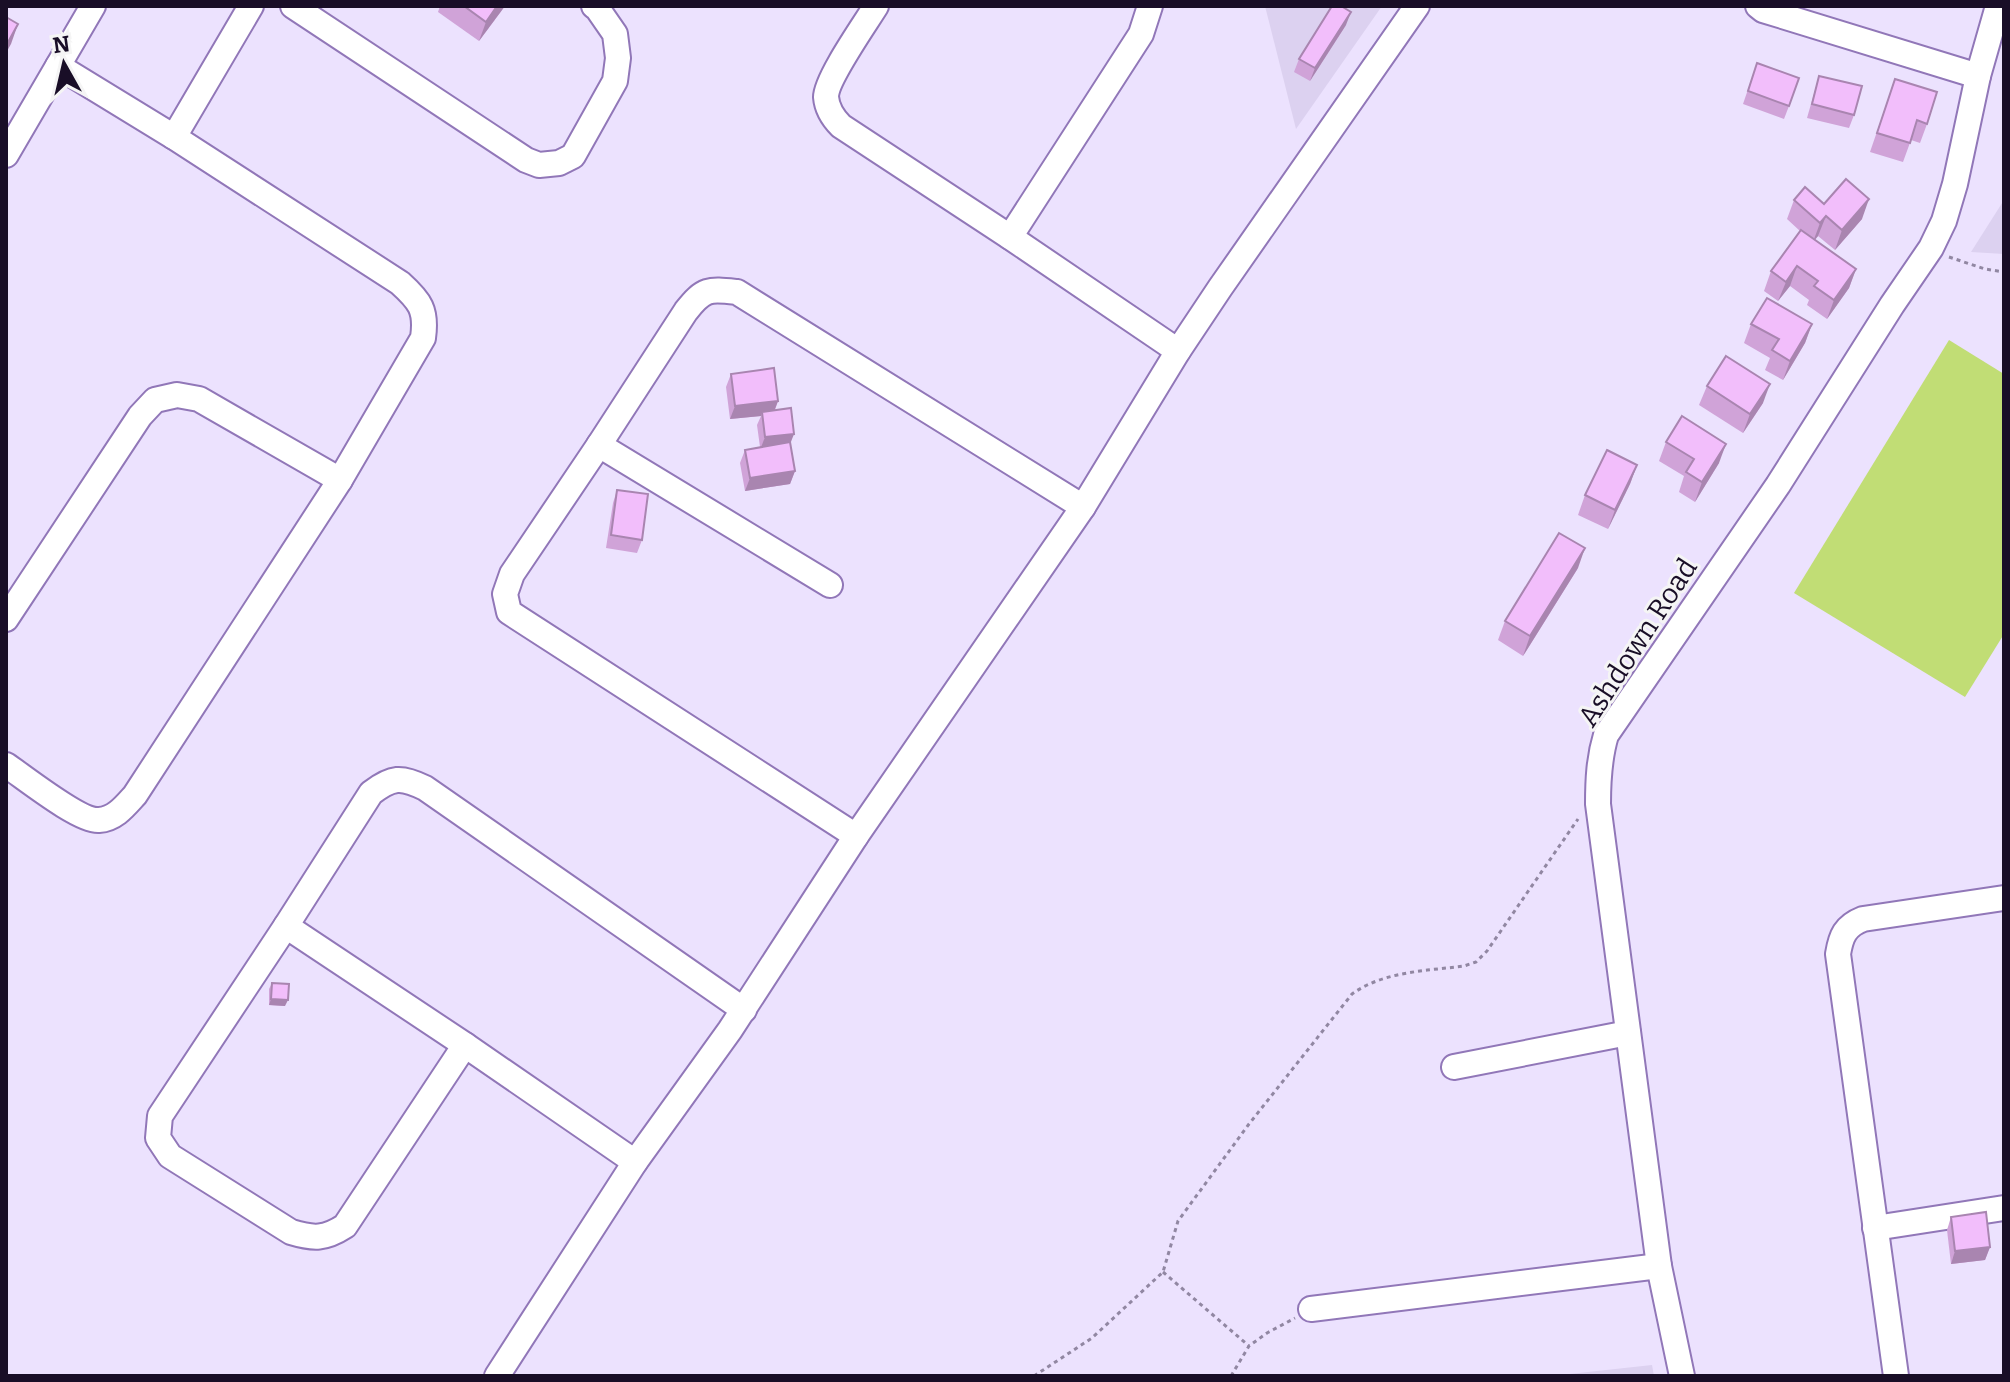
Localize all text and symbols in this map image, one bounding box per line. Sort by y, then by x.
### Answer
north arrow [24,24,104,104]
text: N [51,30,72,59]
street label: Ashdown Road [1571,552,1704,732]

